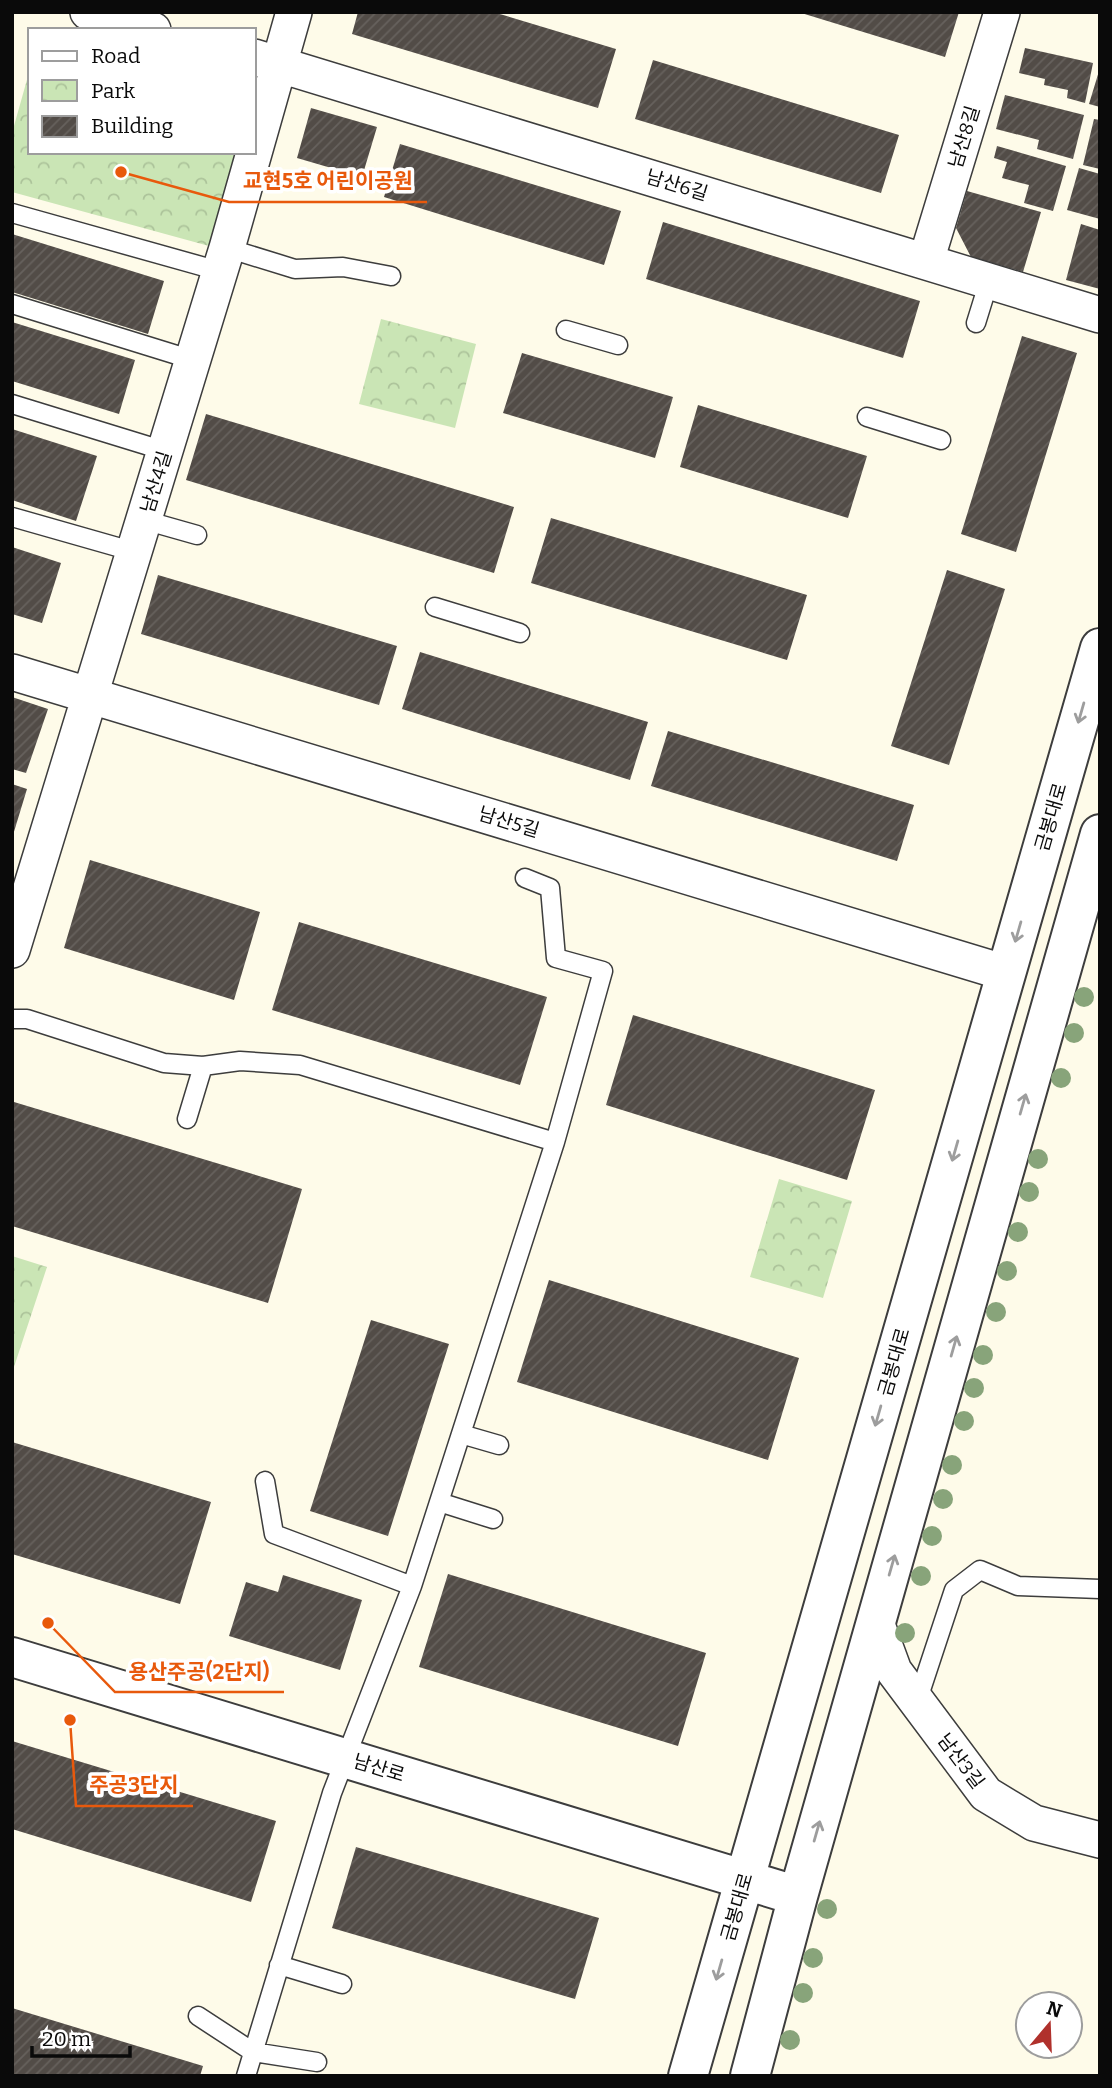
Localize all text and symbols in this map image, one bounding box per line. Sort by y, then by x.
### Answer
legend [28,28,256,154]
text: Road [91,43,140,69]
text: Park [91,78,135,104]
street label: 남산8길 [944,103,984,171]
text: Building [91,113,174,139]
callout: 교현5호 어린이공원 [229,160,427,202]
street label: 남산6길 [643,165,711,205]
text: 교현5호 어린이공원 [243,168,413,194]
street label: 남산4길 [136,448,176,516]
one-way arrow [1073,702,1086,724]
street label: 금봉대로 [1030,780,1072,854]
street label: 남산5길 [476,802,542,842]
one-way arrow [1010,921,1023,943]
one-way arrow [1018,1093,1031,1115]
one-way arrow [947,1139,960,1161]
street label: 금봉대로 [873,1325,915,1399]
one-way arrow [949,1335,962,1357]
one-way arrow [871,1404,884,1427]
one-way arrow [886,1554,899,1577]
callout: 용산주공(2단지) [115,1650,284,1692]
text: 용산주공(2단지) [128,1659,270,1685]
street label: 남산3길 [933,1729,989,1793]
street label: 남산로 [351,1749,407,1787]
callout: 주공3단지 [76,1764,193,1806]
text: 주공3단지 [89,1772,179,1798]
one-way arrow [811,1820,824,1842]
street label: 금봉대로 [716,1870,758,1944]
one-way arrow [711,1959,724,1981]
north arrow [1014,1990,1084,2060]
text: N [1044,1996,1065,2023]
scale bar [32,2014,130,2058]
text: 20 m [42,2026,91,2052]

